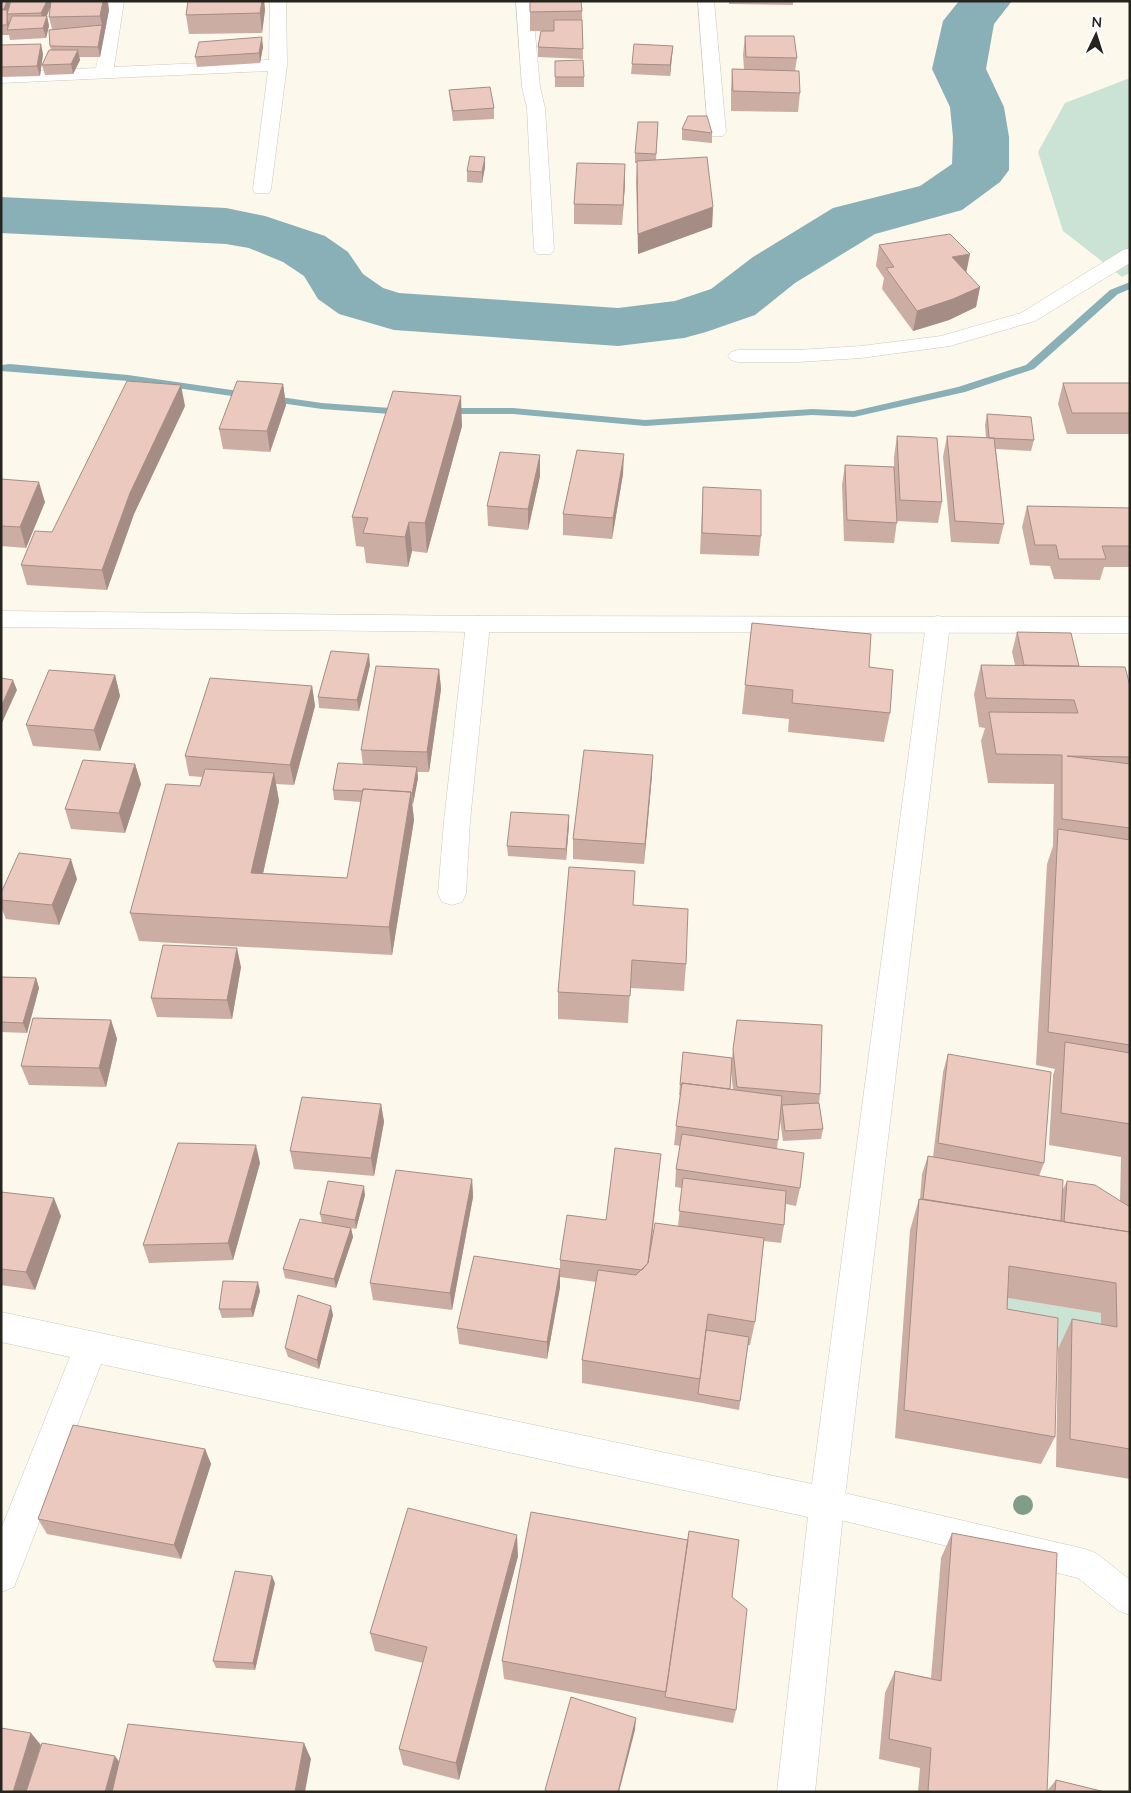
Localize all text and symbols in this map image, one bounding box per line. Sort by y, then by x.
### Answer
north arrow [1071,10,1121,60]
text: N [1091,13,1103,32]

